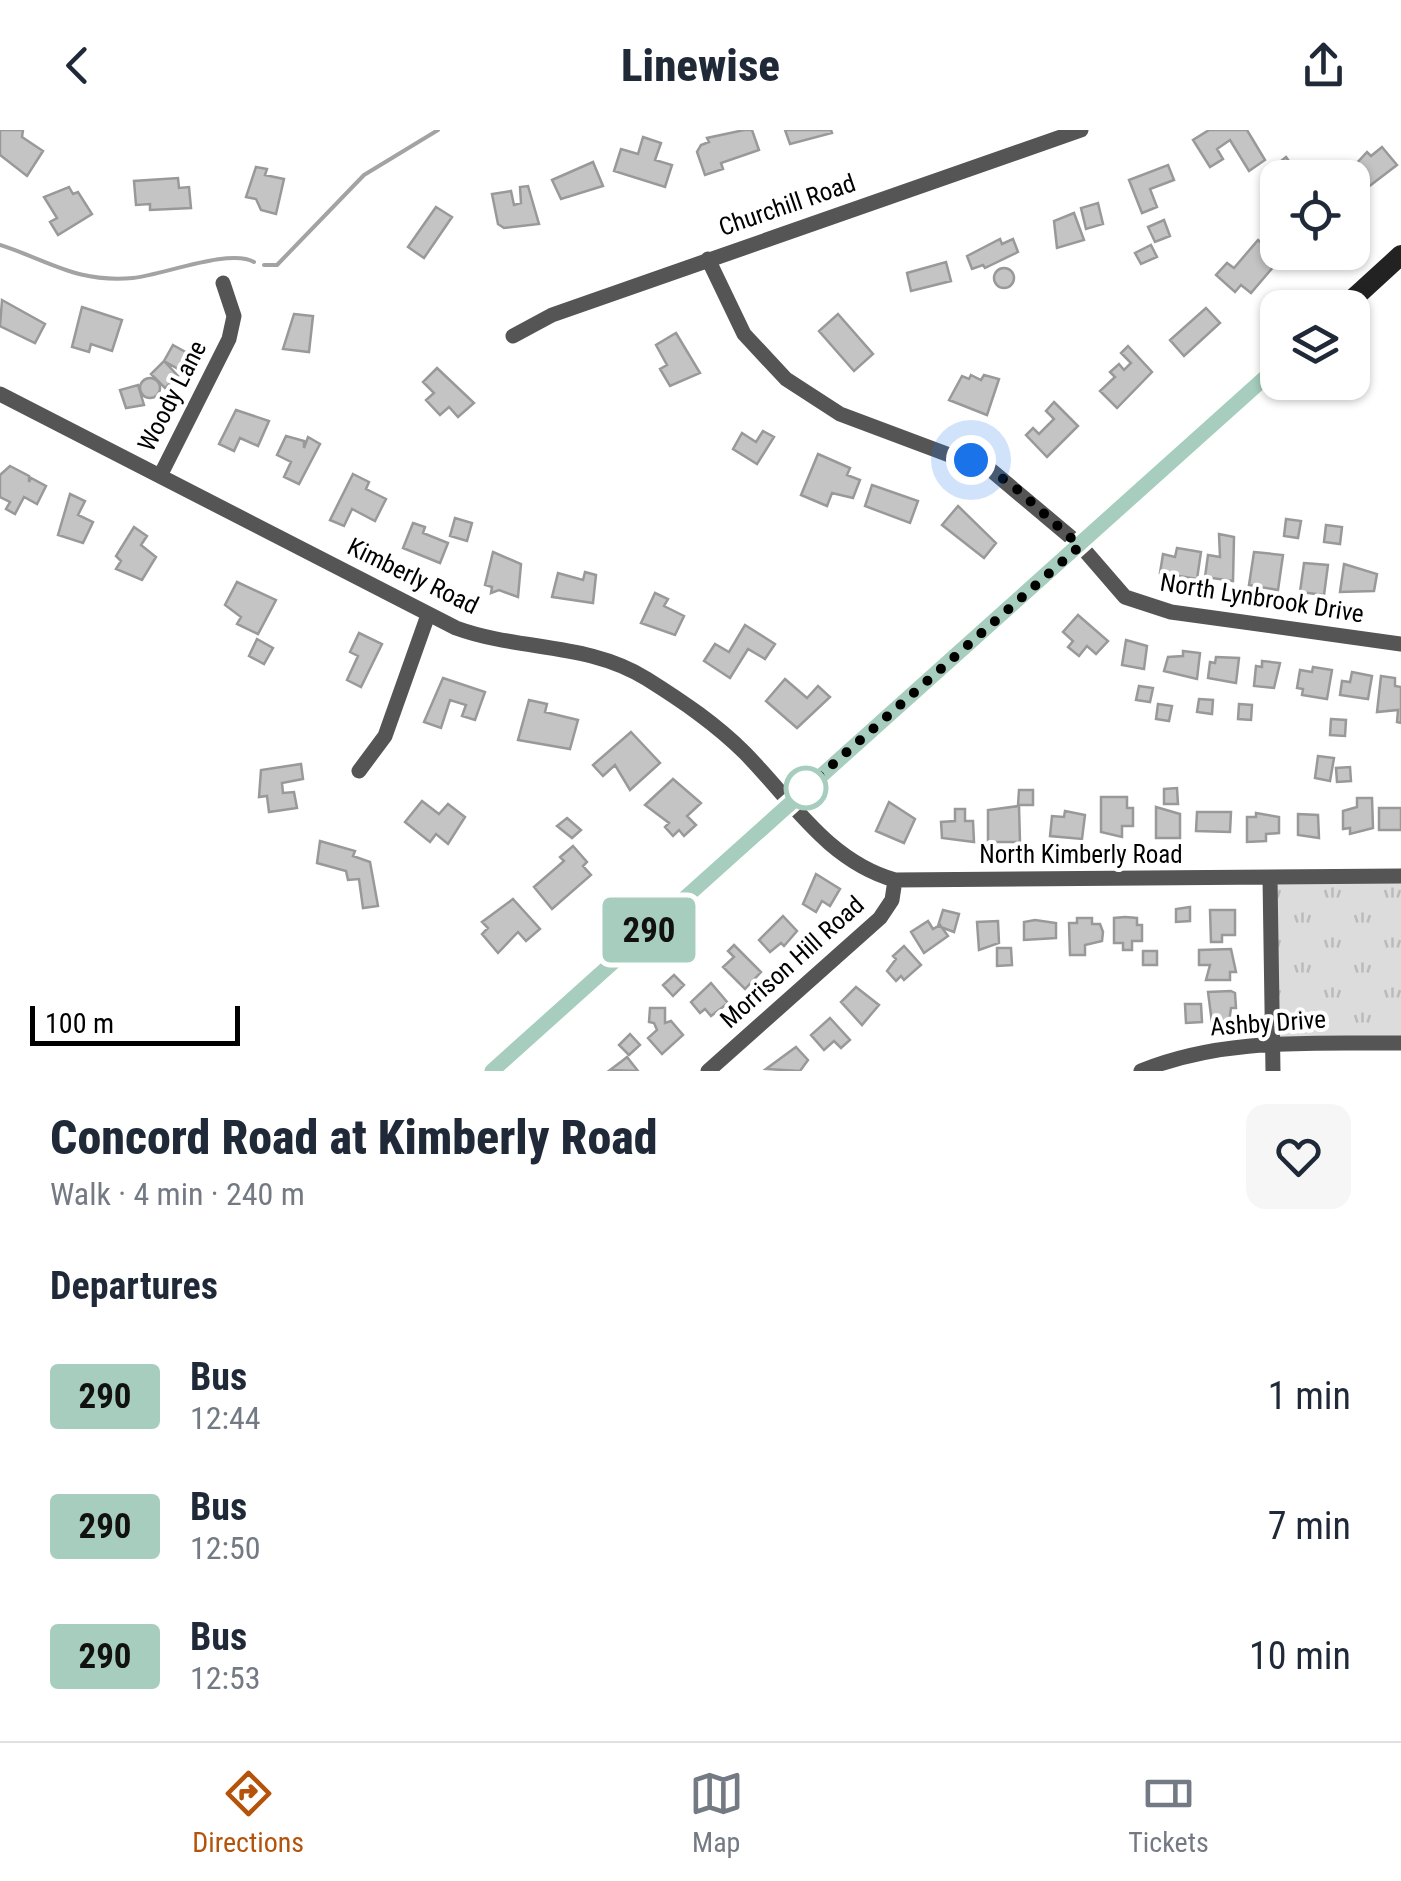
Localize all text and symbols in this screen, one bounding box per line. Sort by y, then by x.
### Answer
icon: back [50,38,105,93]
icon: share [1296,38,1351,93]
text: Linewise [621,39,780,92]
map controls [1260,160,1370,400]
button: locate [1260,160,1370,270]
street label: Churchill Road [715,168,859,242]
button: layers [1260,290,1370,400]
street label: Woody Lane [132,336,212,456]
your location [946,435,996,485]
street label: Kimberly Road [343,532,483,620]
street label: North Lynbrook Drive [1158,568,1366,628]
unlabelled marker [785,767,827,809]
street label: North Kimberly Road [979,840,1183,869]
street label: Morrison Hill Road [714,890,870,1034]
line badge: 290 [592,898,706,962]
text: 290 [622,910,676,951]
scale bar [30,1001,240,1046]
street label: Ashby Drive [1209,1004,1327,1042]
text: 100 m [45,1007,114,1040]
button: heart [1246,1104,1351,1209]
text: Concord Road at Kimberly Road [50,1109,657,1166]
text: Walk · 4 min · 240 m [50,1175,305,1213]
text: Departures [50,1264,218,1308]
text: Bus [190,1355,247,1399]
text: 1 min [1268,1374,1351,1418]
text: 290 [78,1376,132,1417]
text: 12:44 [190,1399,261,1437]
text: Bus [190,1485,247,1529]
text: 7 min [1268,1504,1351,1548]
text: 290 [78,1506,132,1547]
text: 12:50 [190,1529,261,1567]
text: Bus [190,1615,247,1659]
text: 10 min [1249,1634,1351,1678]
text: 290 [78,1636,132,1677]
text: 12:53 [190,1659,261,1697]
tab: Directions [192,1766,304,1859]
tab: Map [689,1766,744,1859]
tab: Tickets [1128,1766,1209,1859]

